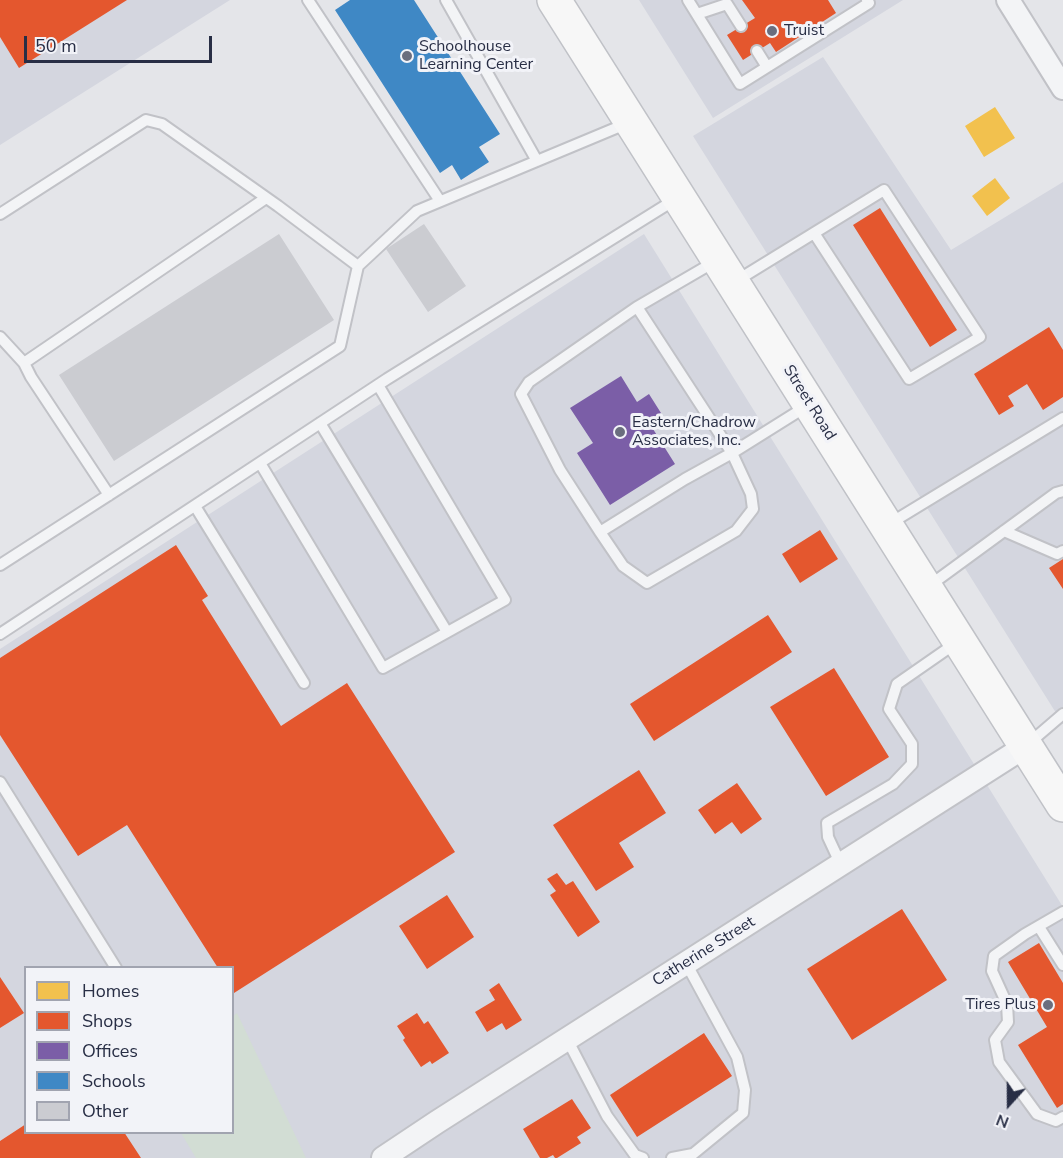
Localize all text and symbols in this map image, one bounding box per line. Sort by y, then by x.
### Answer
place label: Truist [784,21,824,41]
scale bar [27,24,214,62]
marker: Truist [765,24,779,38]
text: 50 m [35,34,77,58]
place label: Schoolhouse Learning Center [419,37,533,75]
marker: Schoolhouse Learning Center [400,49,414,63]
street label: Street Road [778,362,840,444]
place label: Eastern/Chadrow Associates, Inc. [632,413,756,451]
marker: Eastern/Chadrow Associates, Inc. [613,425,627,439]
street label: Catherine Street [649,913,759,991]
legend [24,966,234,1134]
text: Homes [82,979,139,1003]
place label: Tires Plus [965,995,1036,1015]
marker: Tires Plus [1041,998,1055,1012]
text: Shops [82,1009,132,1033]
text: Offices [82,1039,138,1063]
text: Schools [82,1069,146,1093]
north arrow [979,1074,1039,1134]
text: Other [82,1099,128,1123]
text: N [993,1108,1012,1133]

